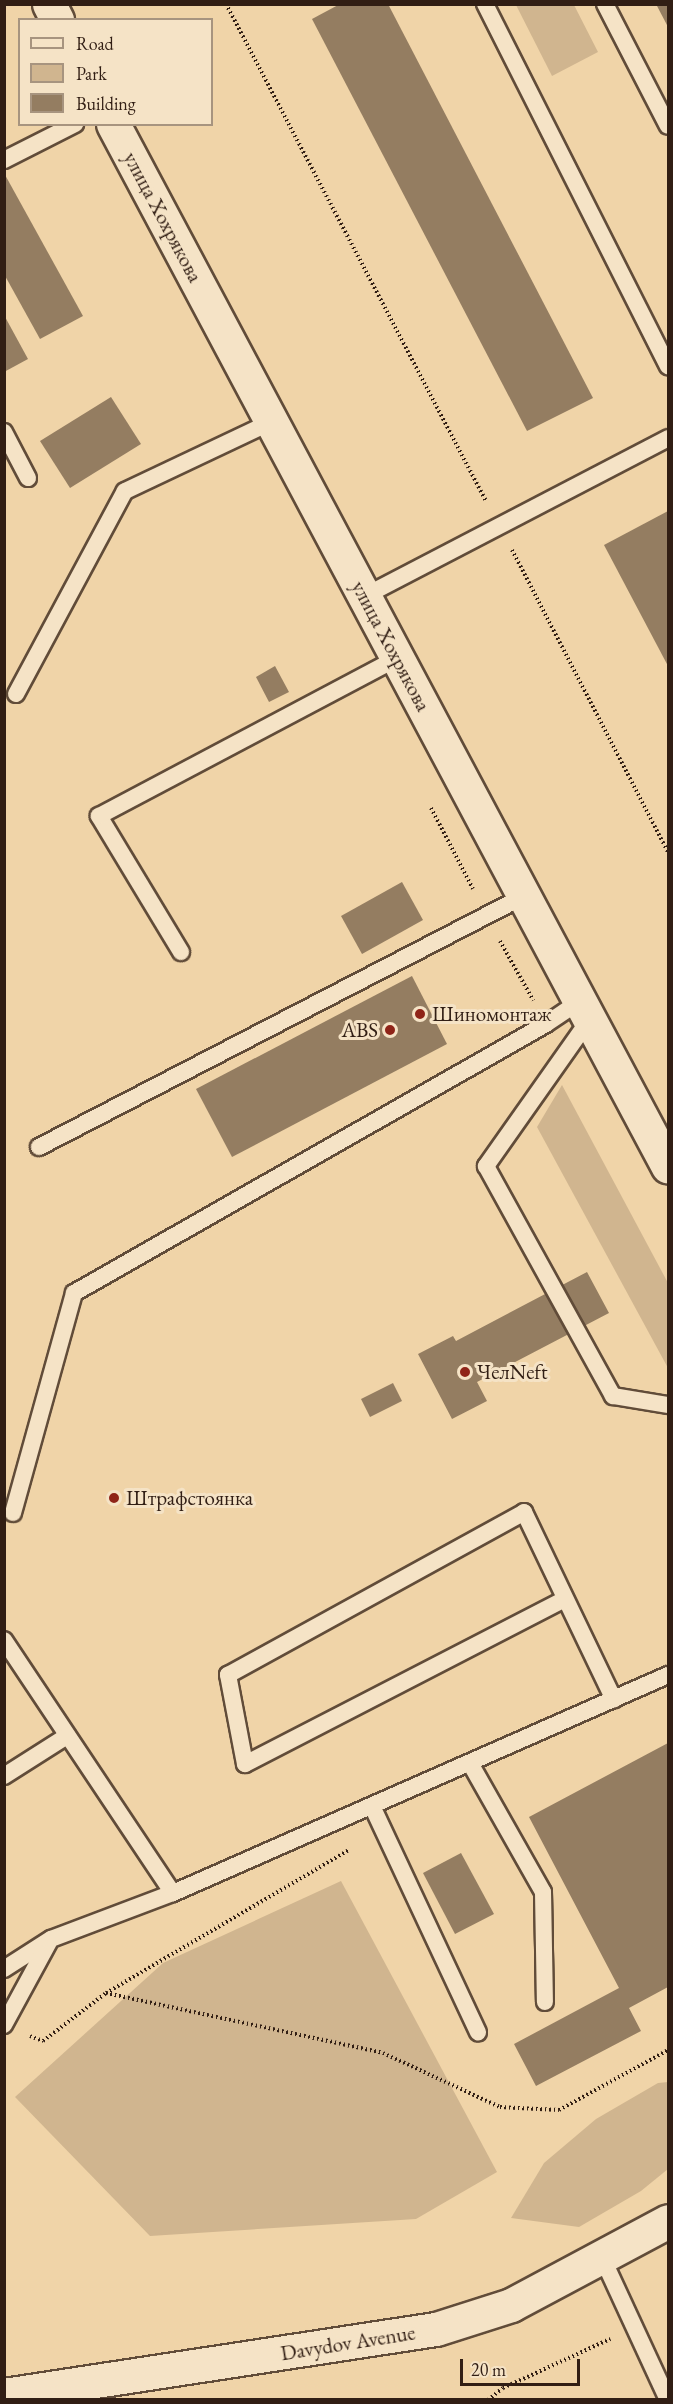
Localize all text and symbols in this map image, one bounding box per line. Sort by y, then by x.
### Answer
legend [18,18,213,126]
text: Road [76,32,114,55]
text: Park [76,62,107,85]
text: Building [76,92,136,115]
street label: улица Хохрякова [118,147,208,287]
street label: улица Хохрякова [346,576,436,716]
place label: Шиномонтаж [432,1001,552,1027]
marker: Шиномонтаж [413,1007,427,1021]
place label: ABS [341,1017,378,1043]
marker: ABS [383,1023,397,1037]
place label: ЧелNeft [477,1359,548,1385]
marker: ЧелNeft [458,1365,472,1379]
place label: Штрафстоянка [126,1485,253,1511]
marker: Штрафстоянка [107,1491,121,1505]
street label: Davydov Avenue [279,2320,417,2366]
scale bar [463,2347,583,2385]
text: 20 m [471,2358,506,2381]

